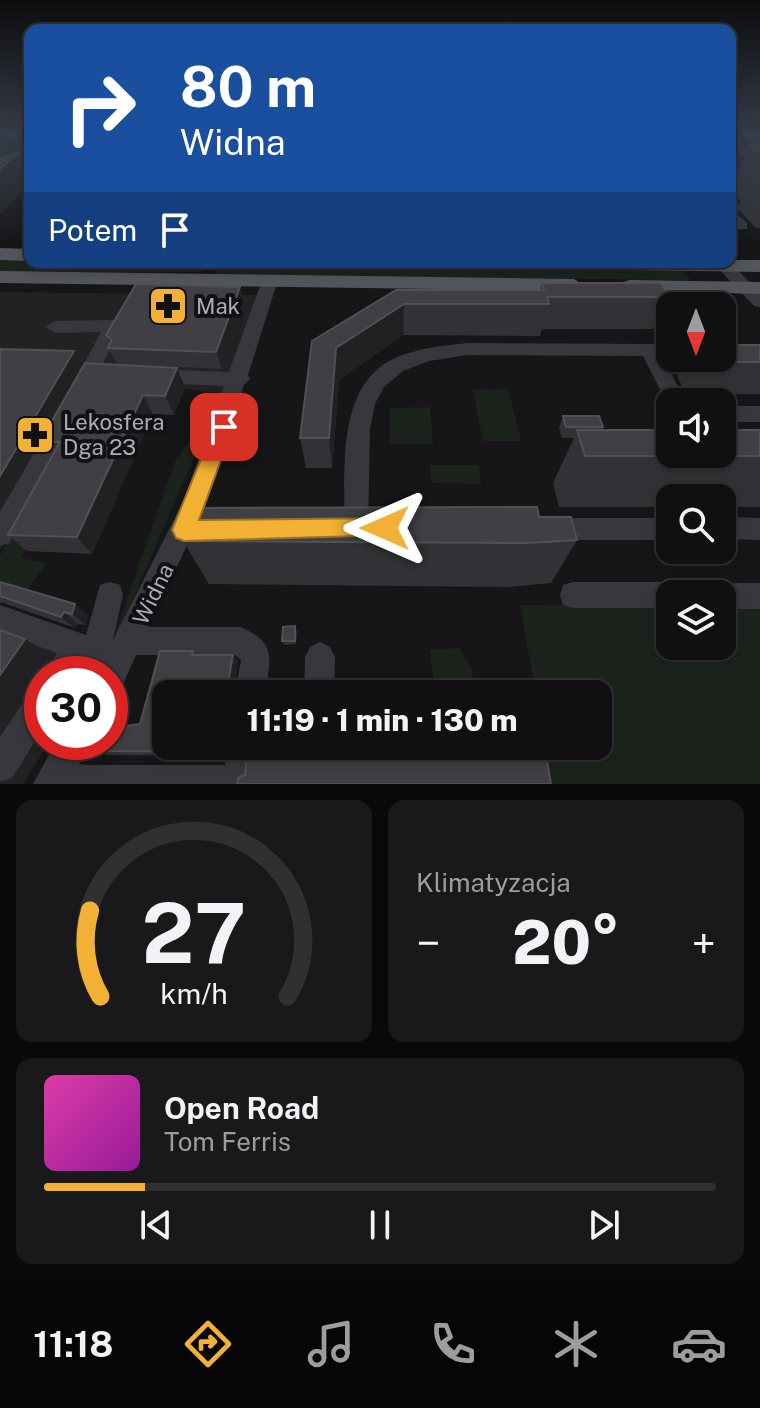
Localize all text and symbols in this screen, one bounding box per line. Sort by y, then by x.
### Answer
text: 80 m [180,54,316,120]
icon: right [48,56,152,160]
text: Widna [180,121,286,163]
icon: arrive [153,208,197,252]
text: Potem [48,212,137,248]
pharmacy icon: Mak [147,285,189,327]
north arrow [656,292,736,372]
map controls [656,292,736,660]
place label: Mak [196,293,240,319]
button: sound [656,388,736,468]
pin [190,393,258,461]
icon: arrive [202,405,246,449]
place label: Lekosfera Dga 23 [63,409,164,460]
pharmacy icon: Lekosfera Dga 23 [14,414,56,456]
button: search [656,484,736,564]
position arrow [343,486,427,570]
street label: Widna [127,559,179,629]
button: layers [656,580,736,660]
speed limit sign: 30 [24,656,128,760]
text: 11:19 · 1 min · 130 m [246,702,518,738]
text: Klimatyzacja [416,867,571,898]
text: 27 [142,884,246,982]
text: 20° [512,907,620,978]
text: − [416,917,440,969]
text: + [692,917,716,969]
text: km/h [160,977,228,1010]
text: Open Road [164,1090,319,1126]
text: Tom Ferris [164,1126,291,1157]
icon: previous [134,1203,178,1247]
icon: pause [358,1203,402,1247]
icon: next [582,1203,626,1247]
icon: directions [180,1316,236,1372]
icon: music [303,1316,359,1372]
icon: phone [425,1316,481,1372]
icon: climate [548,1316,604,1372]
icon: car [671,1316,727,1372]
text: 11:18 [33,1323,113,1365]

